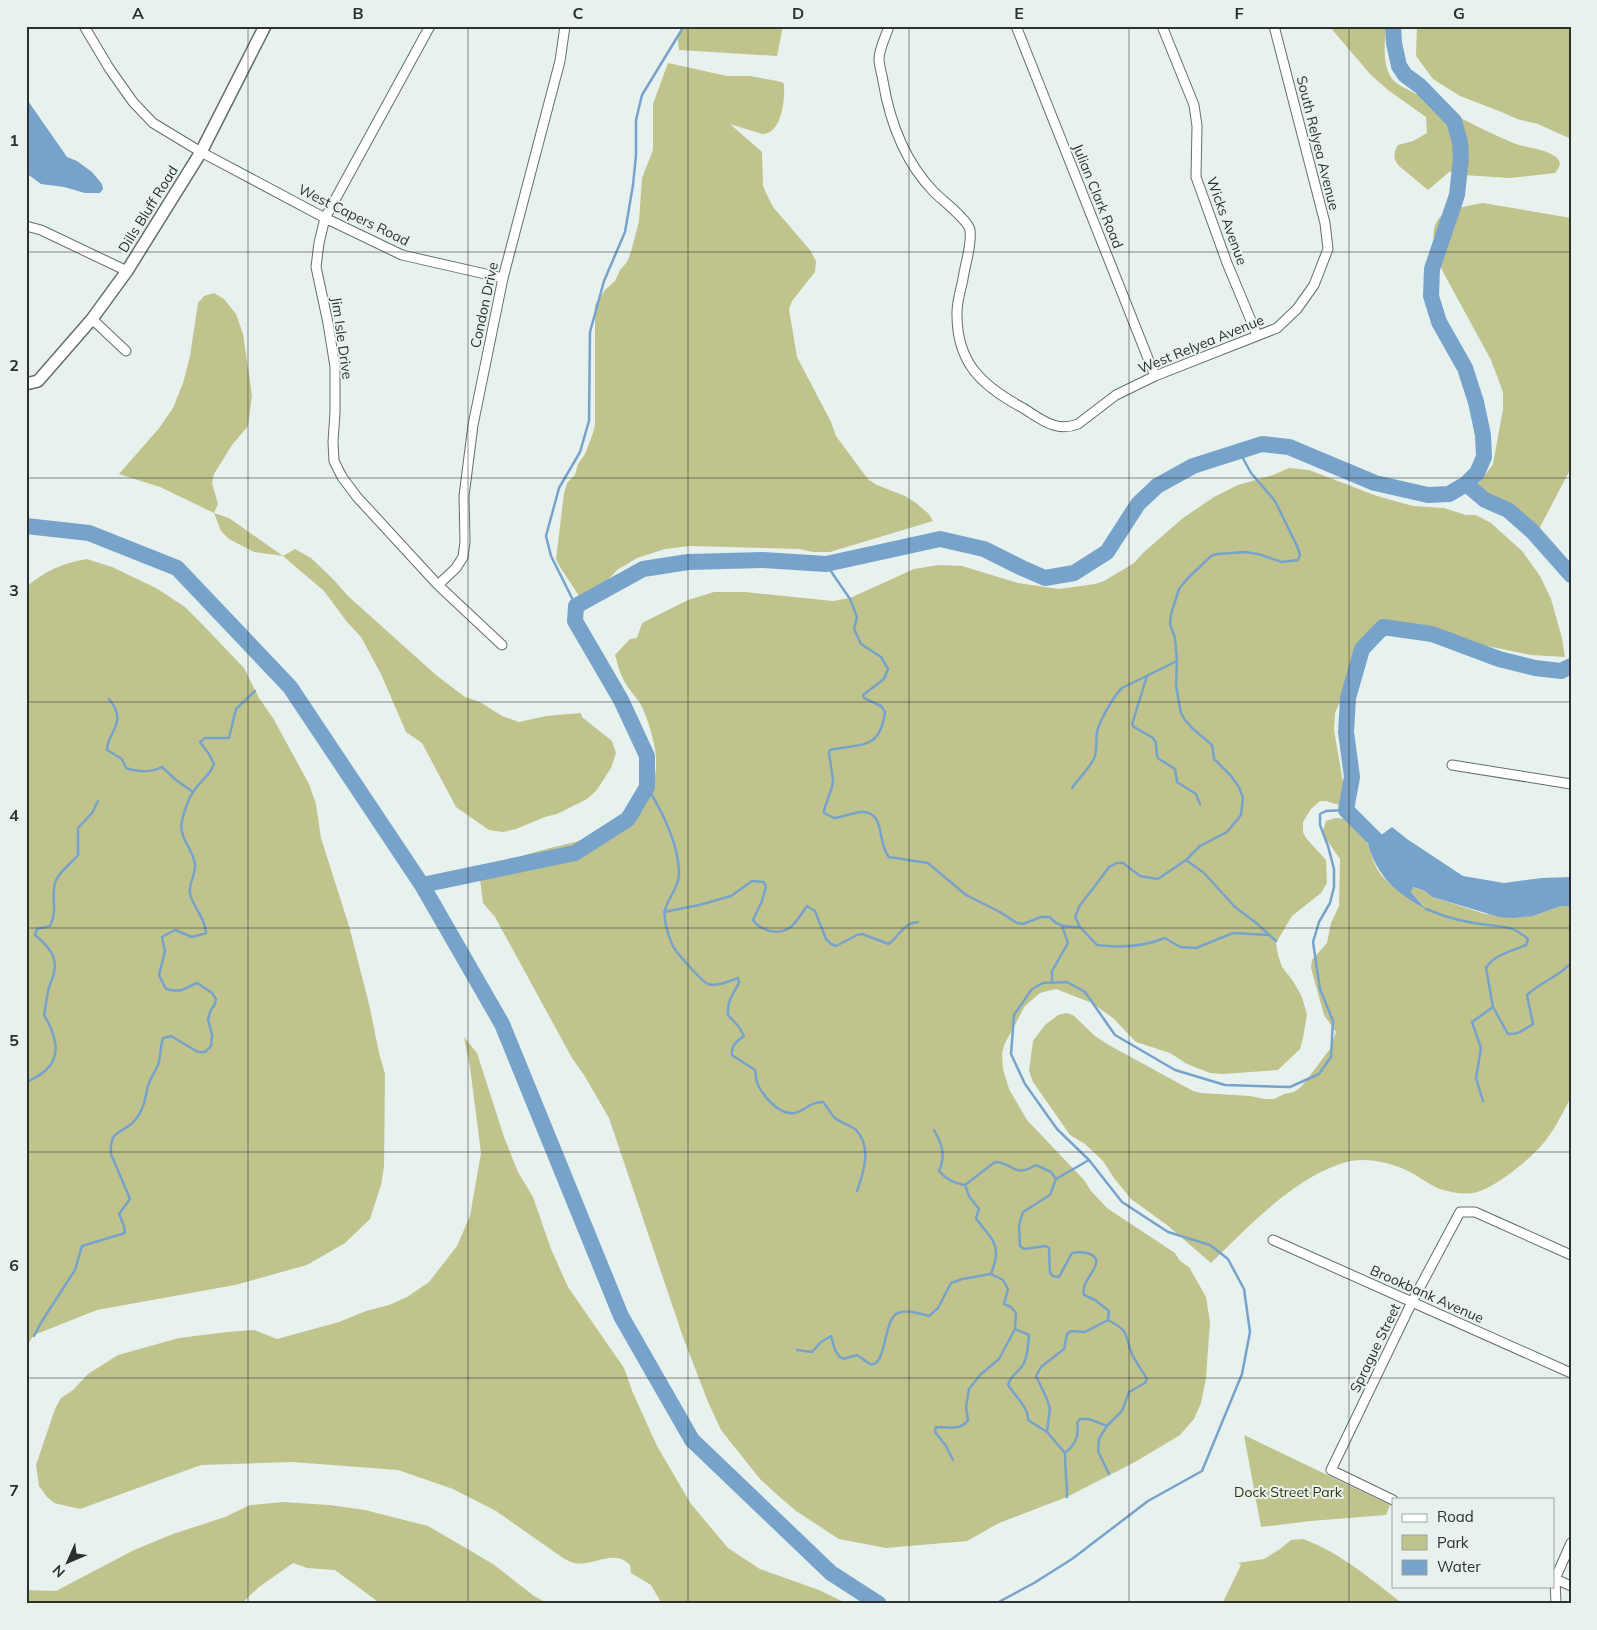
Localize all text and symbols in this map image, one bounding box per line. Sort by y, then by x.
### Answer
text: A [132,3,144,23]
text: B [352,3,364,23]
text: C [573,3,584,23]
text: D [792,3,804,23]
text: E [1014,3,1024,23]
text: F [1234,3,1244,23]
text: G [1453,3,1465,23]
street label: South Relyea Avenue [1293,74,1343,212]
text: 1 [9,130,19,150]
street label: Julian Clark Road [1069,141,1127,251]
street label: Dills Bluff Road [114,162,182,256]
street label: Wicks Avenue [1203,175,1251,267]
street label: West Capers Road [295,180,413,250]
street label: Condon Drive [466,260,502,350]
street label: Jim Isle Drive [327,296,357,380]
street label: West Relyea Avenue [1135,311,1267,377]
text: 2 [9,355,19,375]
text: 3 [9,580,19,600]
text: 4 [9,805,19,825]
text: 5 [9,1030,19,1050]
text: 6 [9,1255,19,1275]
street label: Brookbank Avenue [1367,1261,1487,1327]
street label: Sprague Street [1346,1300,1404,1396]
text: 7 [9,1480,19,1500]
park label: Dock Street Park [1234,1483,1343,1501]
legend [1392,1498,1554,1588]
text: Road [1437,1507,1474,1526]
text: Park [1437,1533,1469,1552]
north arrow [42,1538,92,1588]
text: Water [1437,1557,1481,1576]
text: N [49,1561,69,1581]

